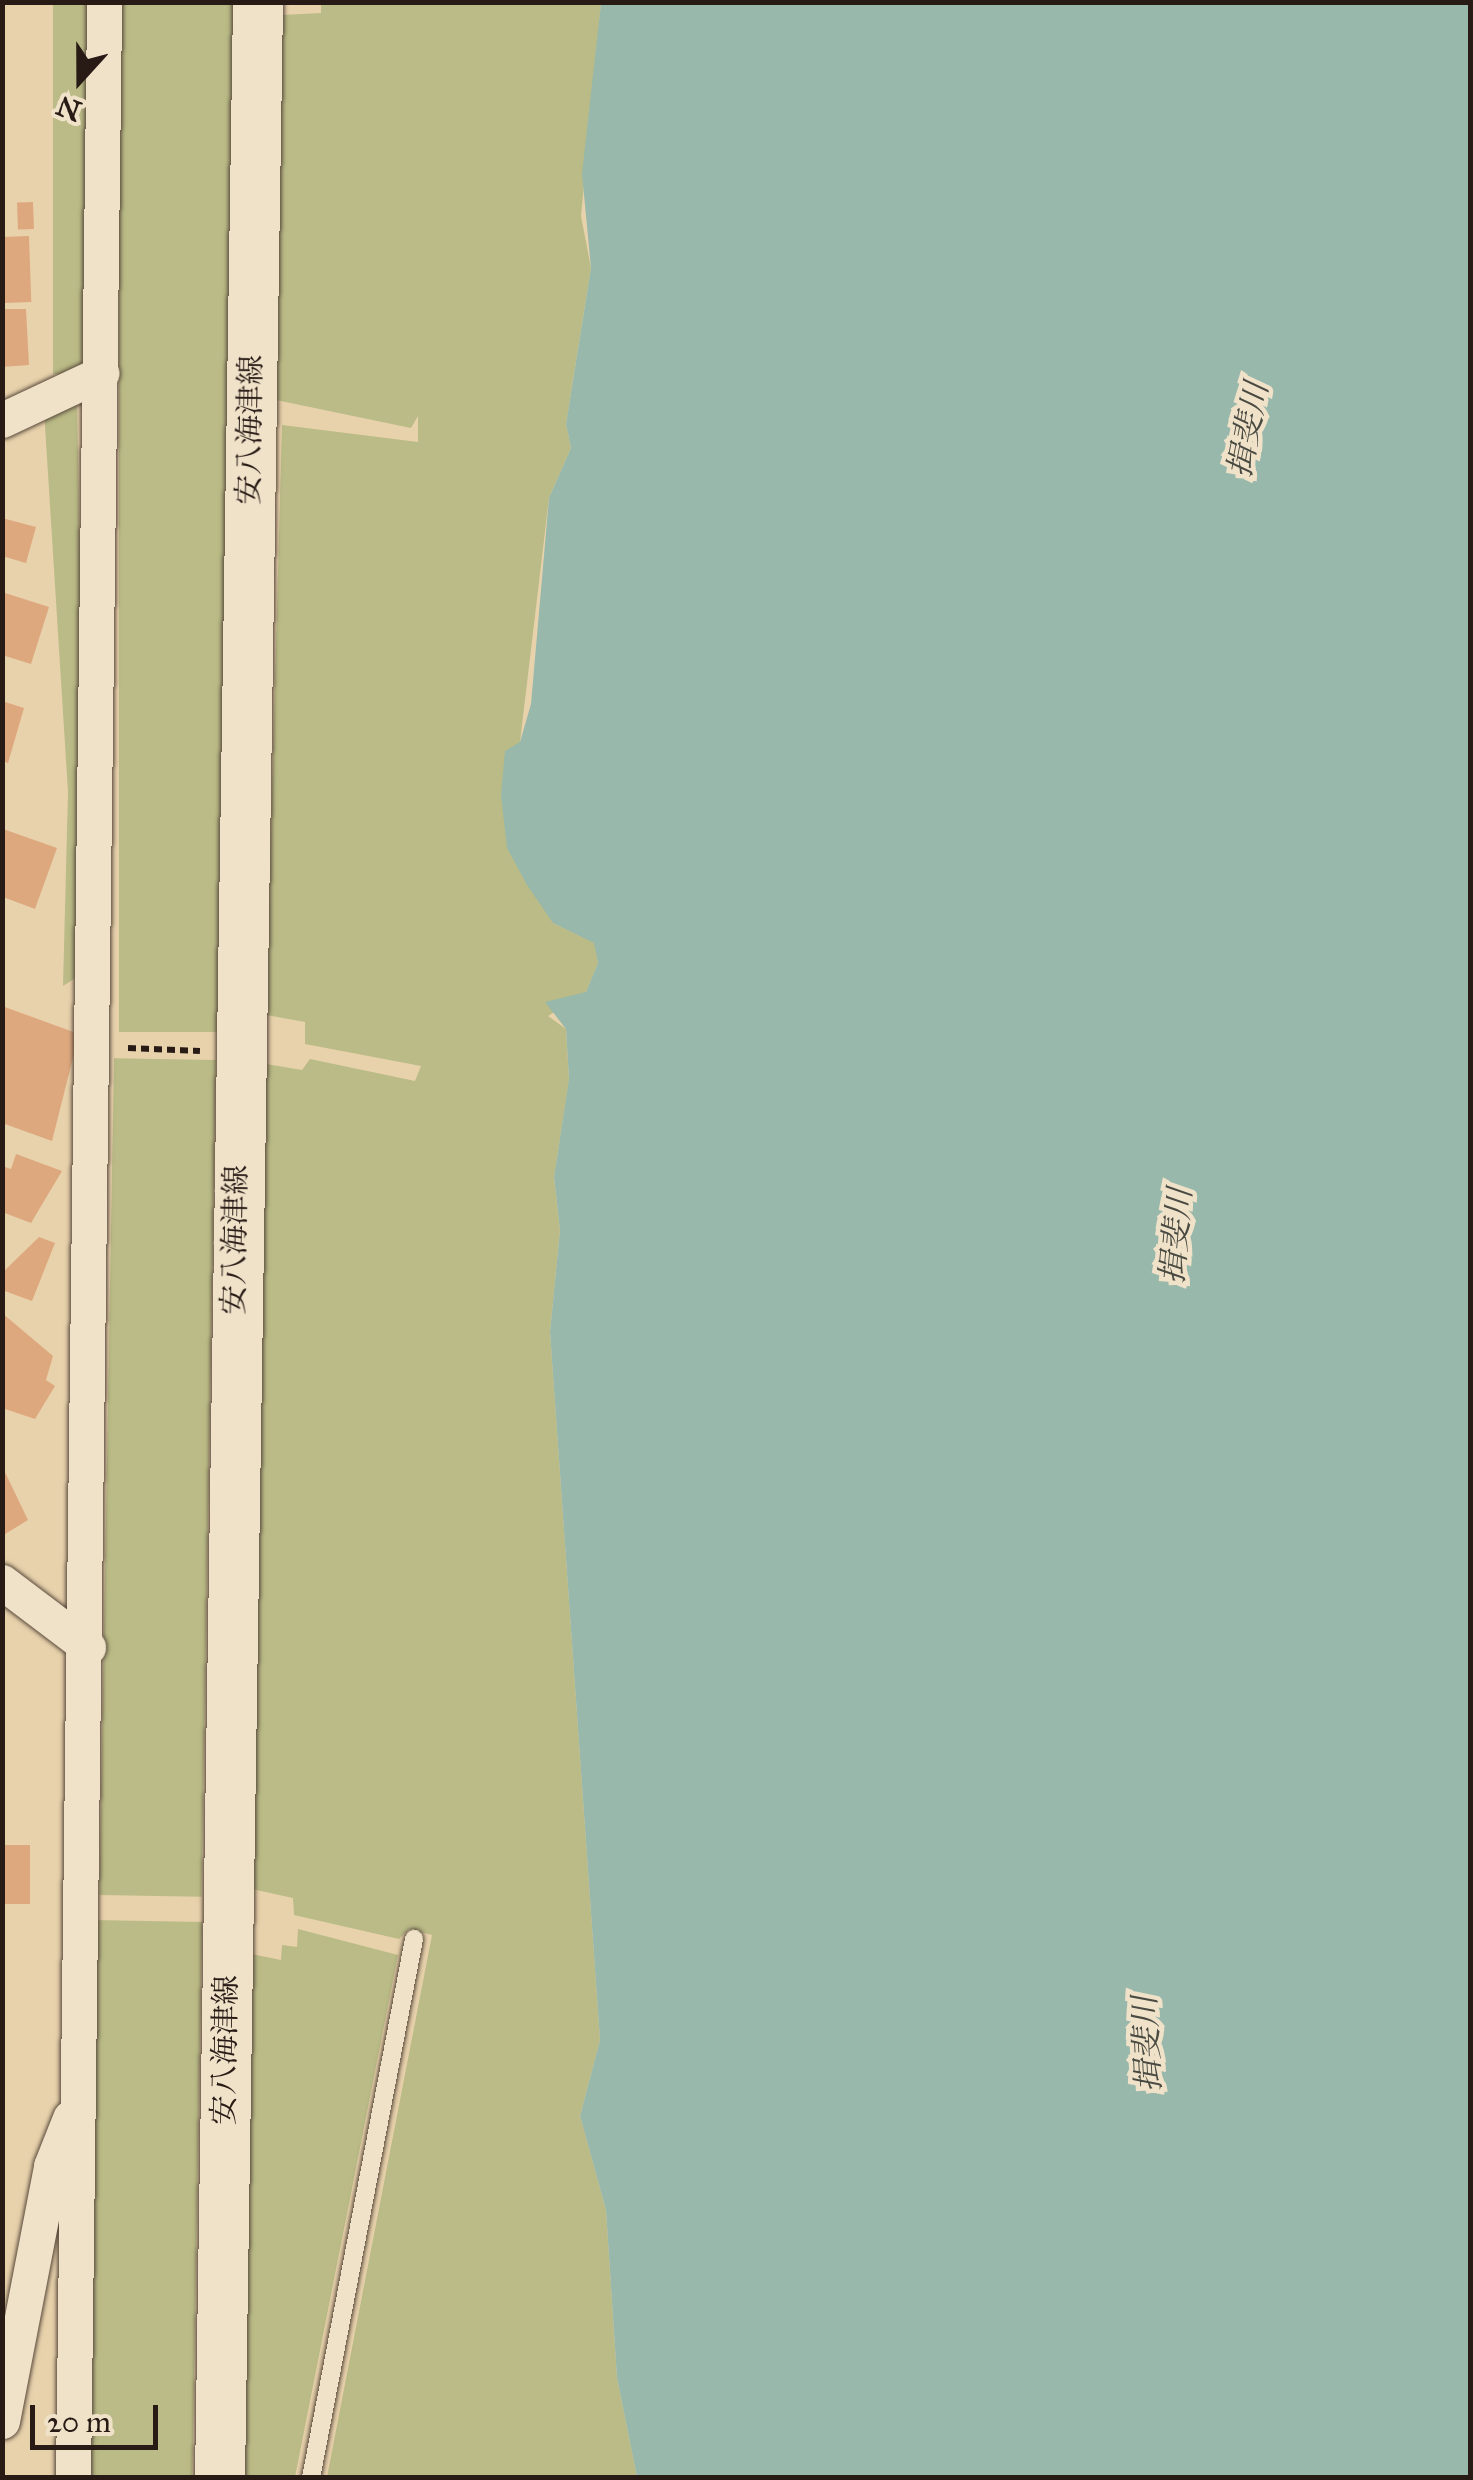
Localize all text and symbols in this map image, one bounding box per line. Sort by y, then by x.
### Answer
north arrow [30,30,130,130]
text: N [52,88,86,129]
street label: 安八海津線 [231,355,269,505]
water label: 揖斐川 [1221,379,1277,481]
street label: 安八海津線 [216,1165,254,1315]
water label: 揖斐川 [1154,1187,1200,1285]
street label: 安八海津線 [206,1975,244,2125]
water label: 揖斐川 [1126,1995,1170,2093]
scale bar [35,2385,162,2447]
text: 20 m [47,2404,111,2440]

